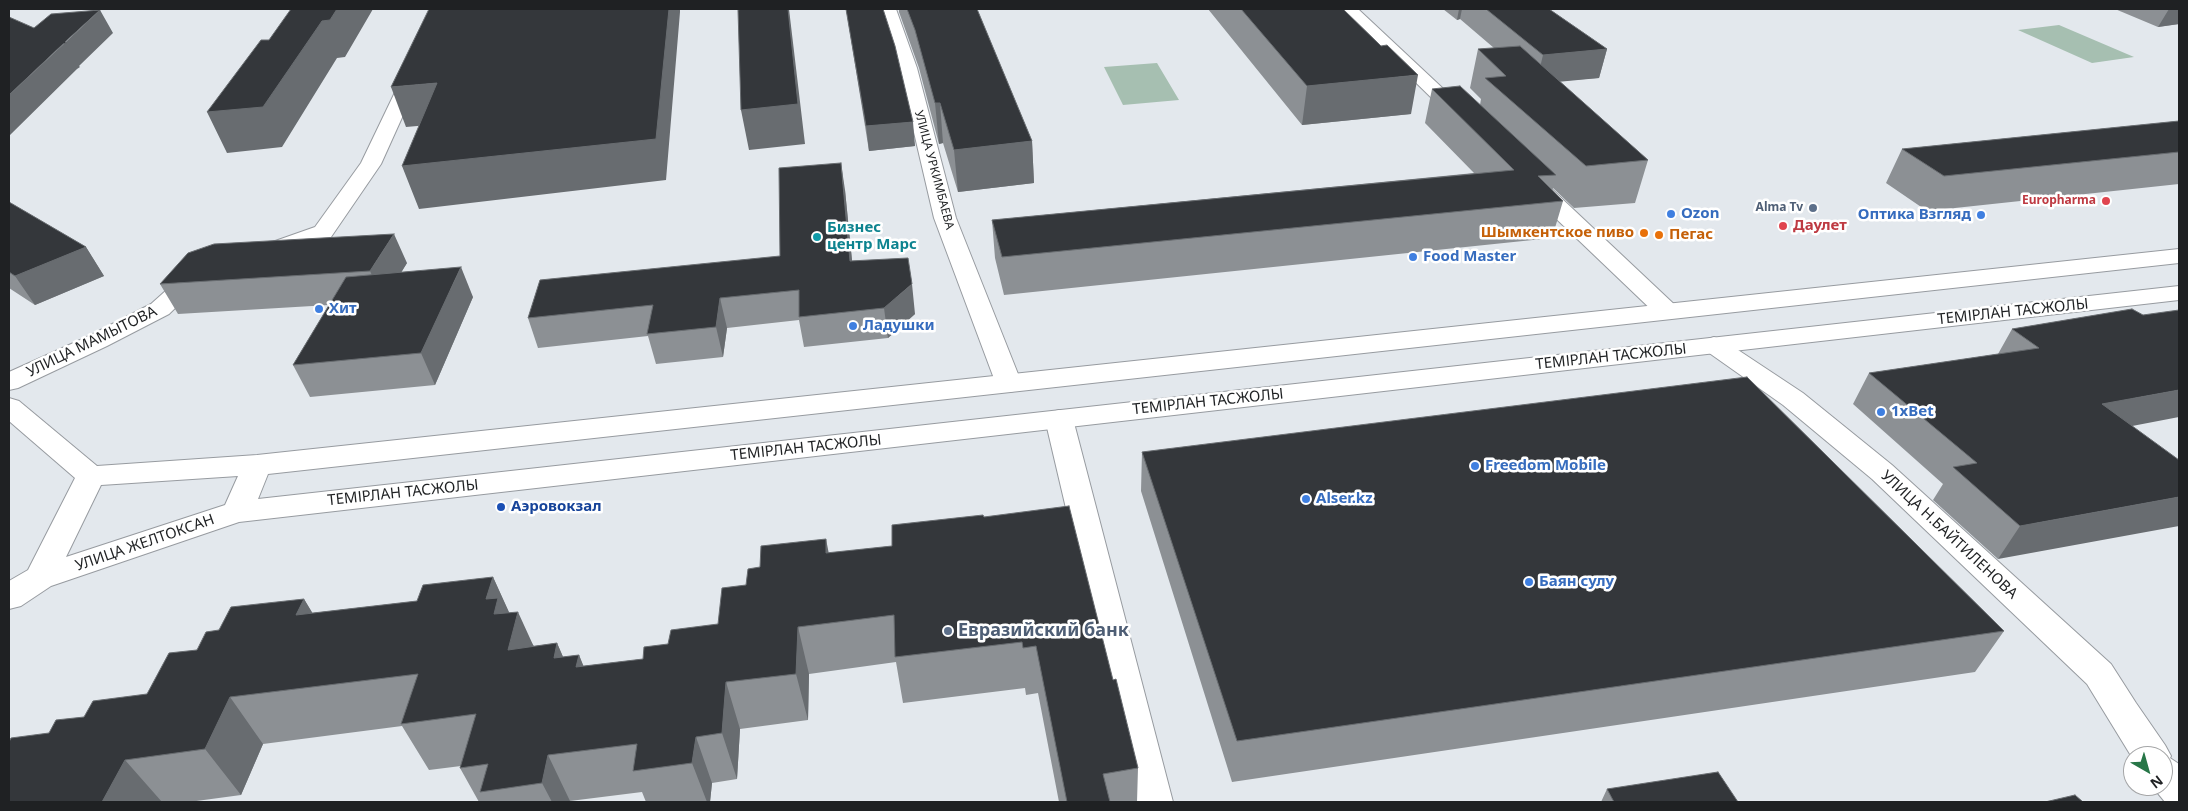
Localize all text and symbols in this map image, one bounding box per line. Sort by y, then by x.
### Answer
street label: УЛИЦА УРКИМБАЕВА [911,109,957,231]
place label: Europharma [2022,194,2096,208]
marker: Europharma [2100,195,2112,207]
place label: Alma Tv [1756,201,1803,215]
marker: Alma Tv [1807,202,1819,214]
place label: Ozon [1681,205,1719,223]
place label: Оптика Взгляд [1858,206,1971,224]
marker: Ozon [1665,208,1677,220]
marker: Оптика Взгляд [1975,209,1987,221]
place label: Даулет [1793,217,1847,235]
place label: Бизнес центр Марс [827,219,917,254]
marker: Даулет [1777,220,1789,232]
place label: Шымкентское пиво [1481,224,1634,242]
place label: Пегас [1669,226,1713,244]
marker: Шымкентское пиво [1638,227,1650,239]
marker: Пегас [1653,229,1665,241]
marker: Бизнес центр Марс [811,231,823,243]
place label: Food Master [1423,248,1516,266]
marker: Food Master [1407,251,1419,263]
street label: ТЕМІРЛАН ТАСЖОЛЫ [1937,295,2089,329]
place label: Хит [329,300,357,318]
street label: УЛИЦА МАМЫТОВА [24,303,160,381]
marker: Хит [313,303,325,315]
place label: Ладушки [863,317,935,335]
marker: Ладушки [847,320,859,332]
street label: ТЕМІРЛАН ТАСЖОЛЫ [1535,340,1687,374]
street label: ТЕМІРЛАН ТАСЖОЛЫ [1132,385,1284,419]
place label: 1xBet [1891,403,1934,421]
marker: 1xBet [1875,406,1887,418]
street label: ТЕМІРЛАН ТАСЖОЛЫ [730,431,882,465]
place label: Freedom Mobile [1485,457,1606,475]
marker: Freedom Mobile [1469,460,1481,472]
street label: УЛИЦА Н.БАЙТИЛЕНОВА [1877,467,2021,603]
street label: ТЕМІРЛАН ТАСЖОЛЫ [327,476,479,510]
place label: Alser.kz [1316,490,1373,508]
marker: Alser.kz [1300,493,1312,505]
place label: Аэровокзал [511,498,602,516]
marker: Аэровокзал [495,501,507,513]
street label: УЛИЦА ЖЕЛТОКСАН [73,511,217,575]
place label: Баян сулу [1539,573,1614,591]
marker: Баян сулу [1523,576,1535,588]
place label: Евразийский банк [958,620,1129,642]
marker: Евразийский банк [942,625,954,637]
north arrow [2123,746,2173,796]
text: N [2147,771,2167,793]

